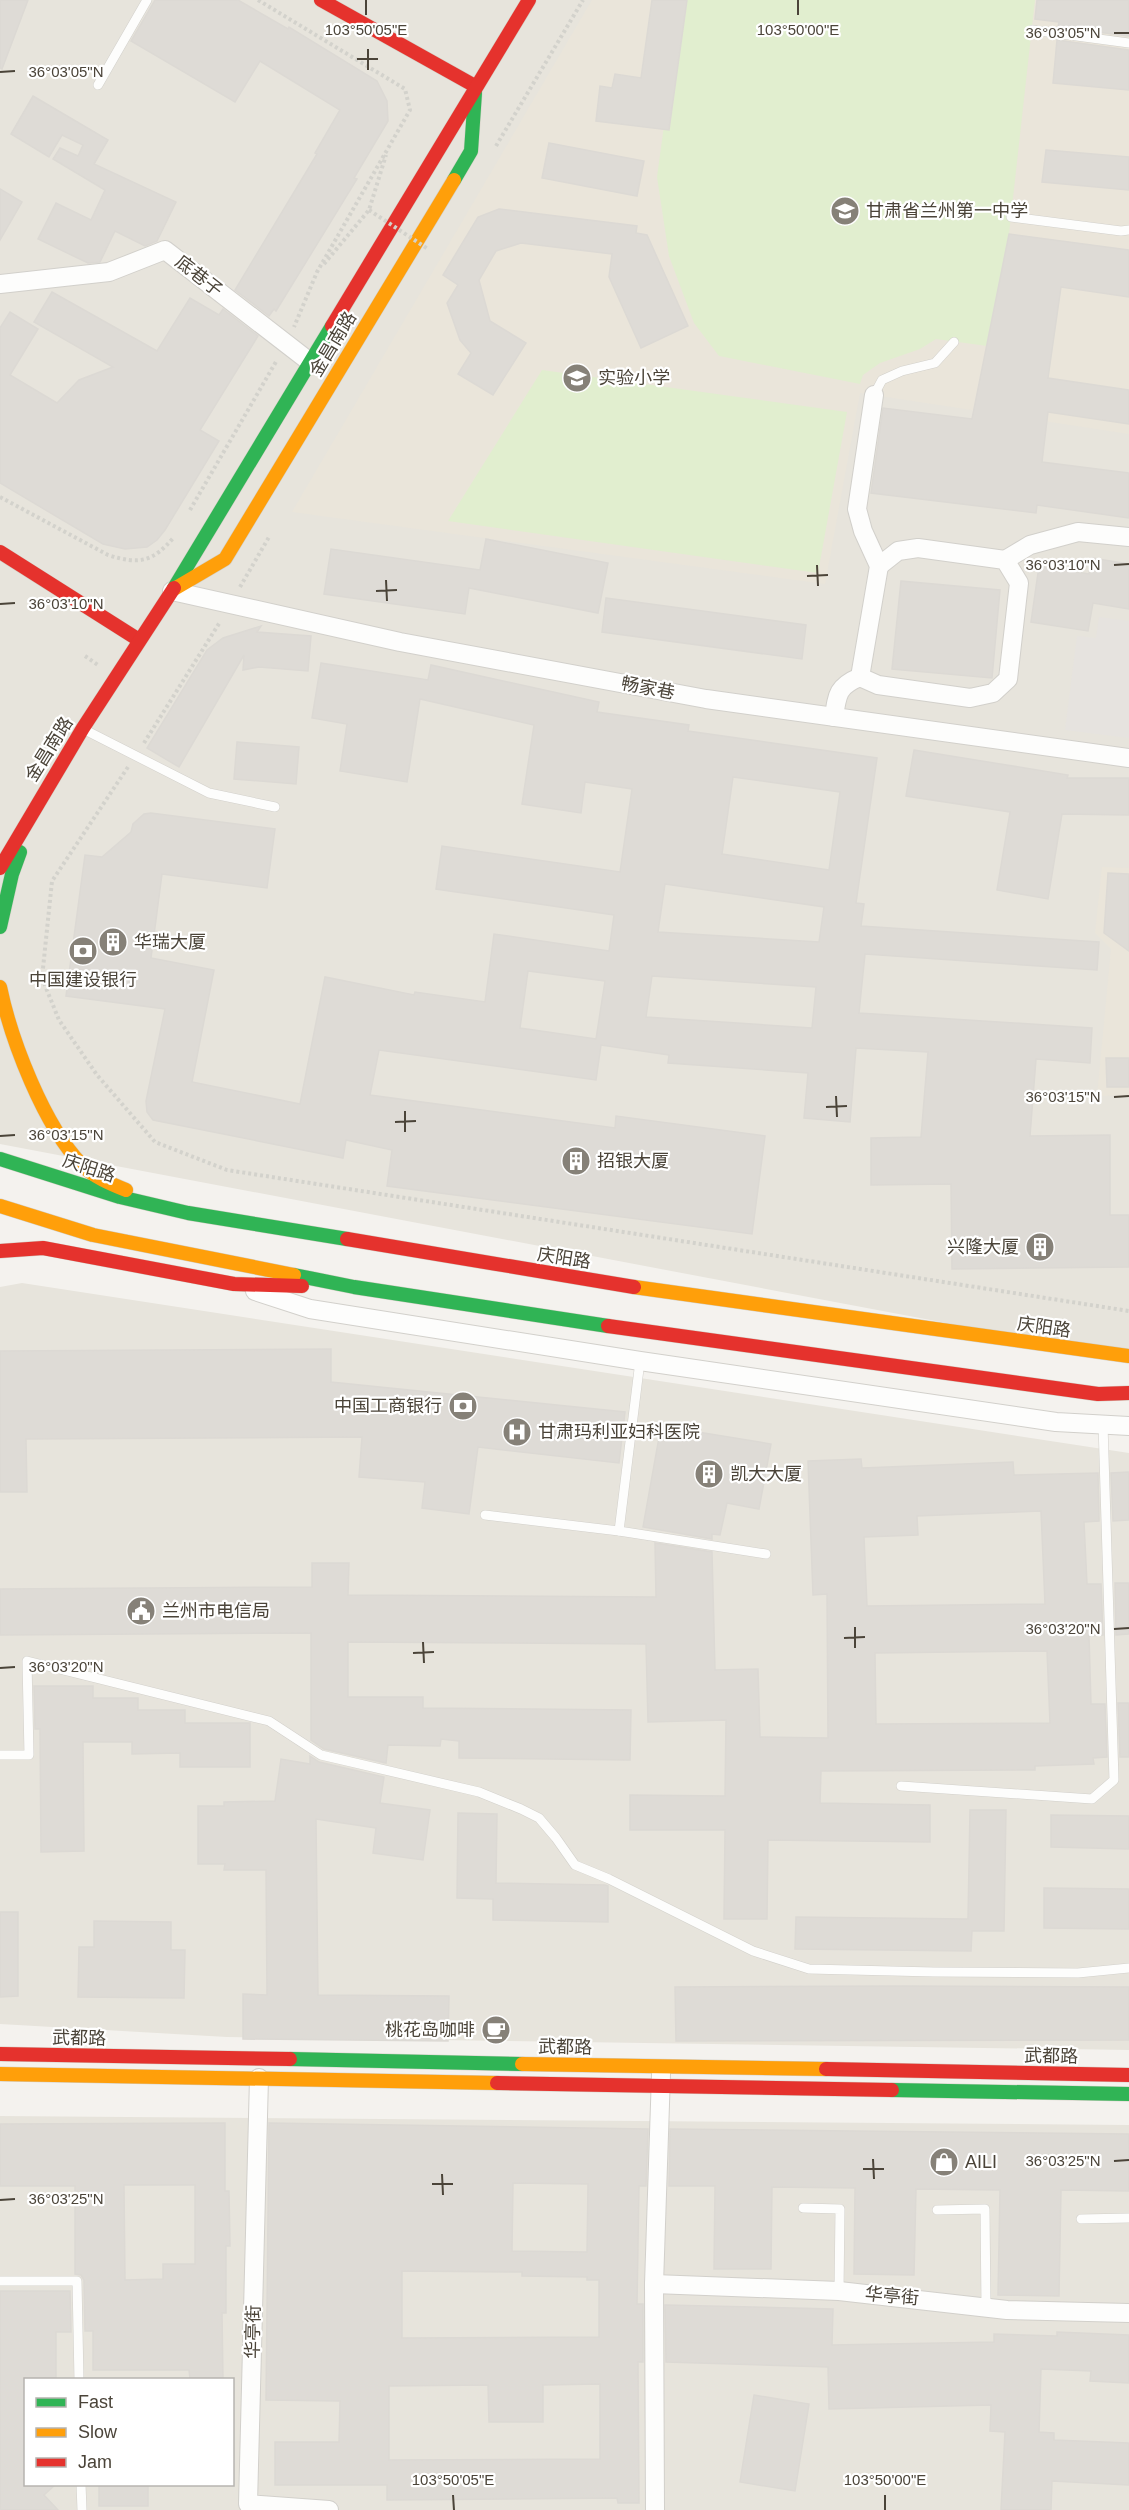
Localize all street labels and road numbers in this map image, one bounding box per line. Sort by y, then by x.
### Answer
street label: 底巷子 [172,251,226,301]
street label: 金昌南路 [306,308,360,380]
street label: 畅家巷 [620,673,676,703]
street label: 金昌南路 [21,713,77,785]
street label: 庆阳路 [60,1150,118,1186]
street label: 庆阳路 [536,1244,592,1272]
street label: 庆阳路 [1016,1313,1072,1341]
street label: 武都路 [52,2028,106,2048]
street label: 武都路 [538,2037,592,2057]
street label: 武都路 [1024,2046,1078,2066]
street label: 华亭街 [864,2284,920,2308]
street label: 华亭街 [243,2305,263,2359]

